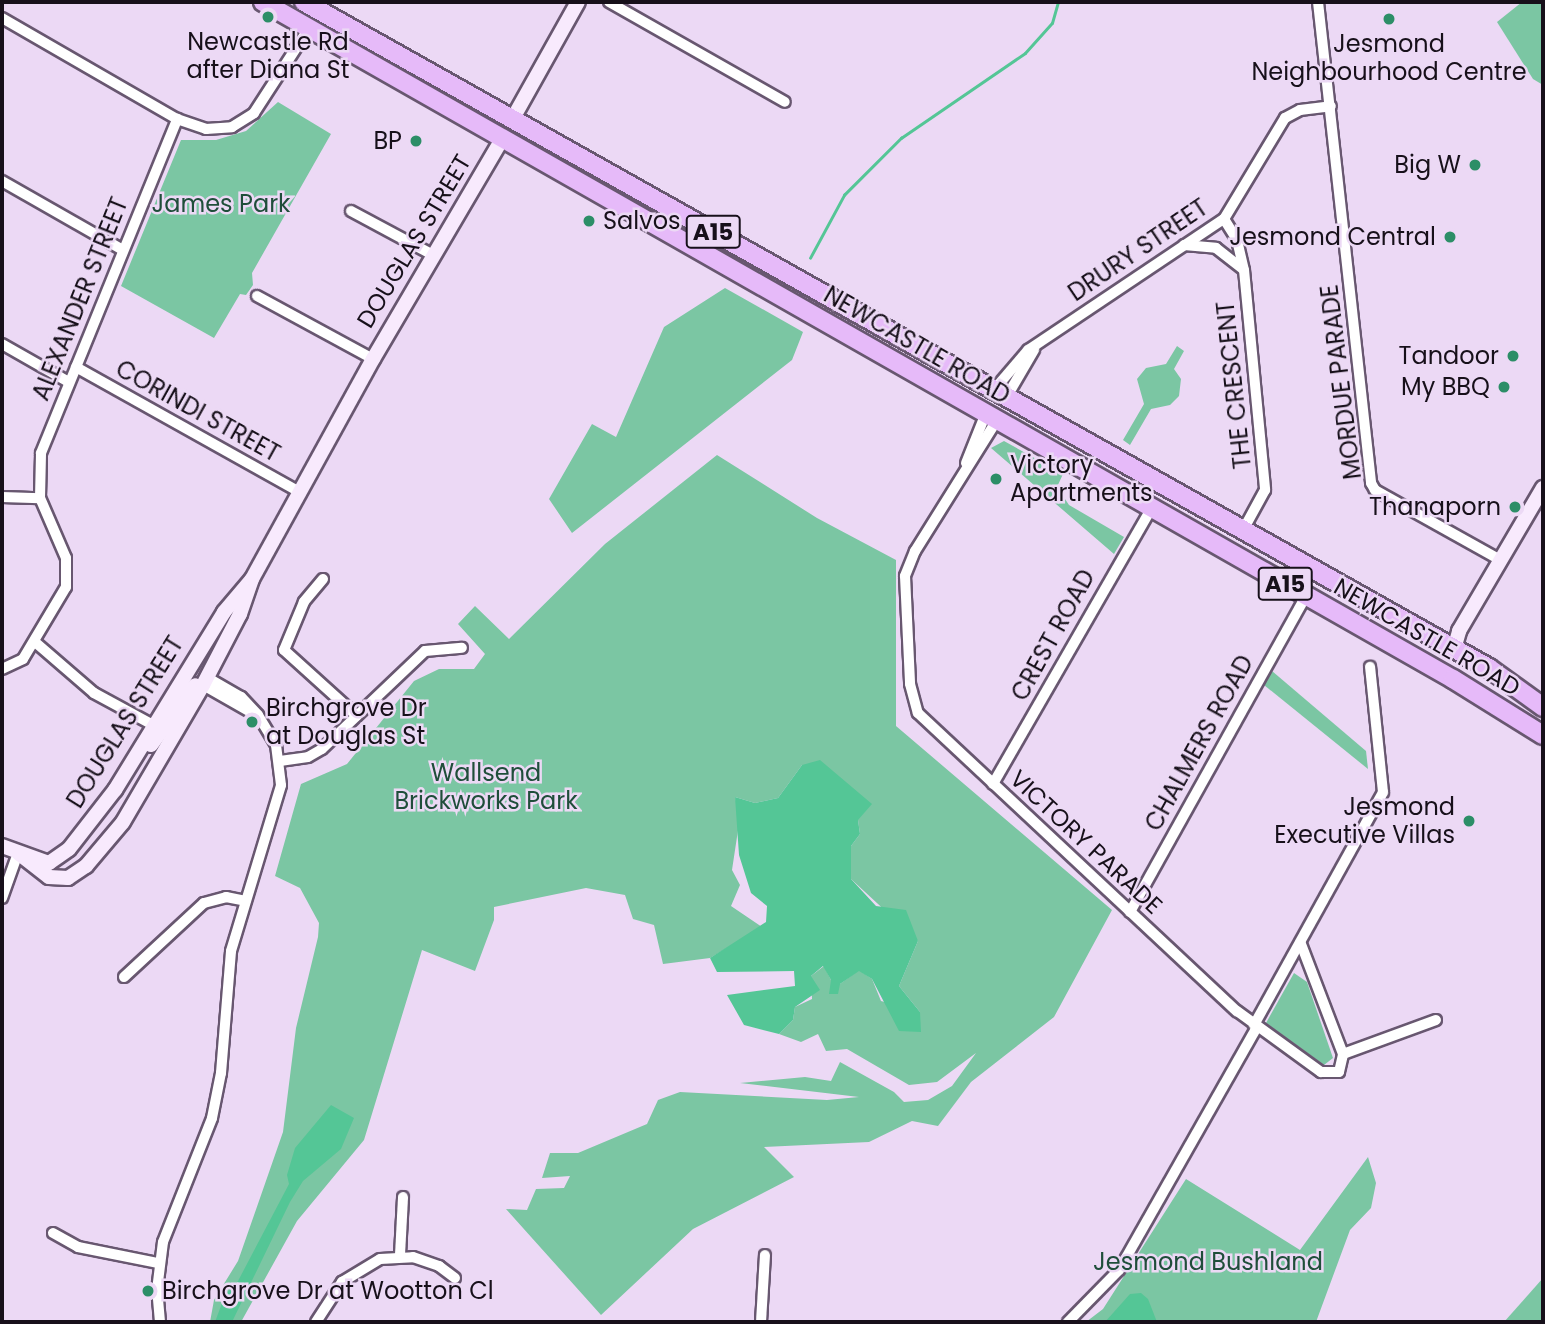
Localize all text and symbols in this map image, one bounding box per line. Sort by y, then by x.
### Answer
marker: Newcastle Rd after Diana St [260,9,276,25]
marker: Jesmond Neighbourhood Centre [1381,11,1397,27]
place label: Newcastle Rd after Diana St [186,28,350,84]
place label: Jesmond Neighbourhood Centre [1251,30,1527,86]
place label: BP [373,127,402,155]
marker: BP [408,133,424,149]
street label: DOUGLAS STREET [351,149,477,333]
place label: Big W [1394,151,1461,179]
marker: Big W [1467,157,1483,173]
park label: James Park [152,190,290,218]
street label: ALEXANDER STREET [26,193,134,405]
street label: DRURY STREET [1063,193,1213,307]
place label: Salvos [603,207,681,235]
marker: Salvos [581,213,597,229]
road number: A15 [685,213,741,252]
place label: Jesmond Central [1229,223,1436,251]
marker: Jesmond Central [1442,229,1458,245]
street label: NEWCASTLE ROAD [819,280,1015,410]
street label: MORDUE PARADE [1315,283,1367,481]
street label: THE CRESCENT [1211,300,1257,470]
place label: Tandoor [1399,342,1499,370]
marker: Tandoor [1505,348,1521,364]
street label: CORINDI STREET [111,354,285,468]
place label: My BBQ [1401,373,1490,401]
marker: My BBQ [1496,379,1512,395]
place label: Victory Apartments [1010,451,1153,507]
marker: Victory Apartments [988,471,1004,487]
place label: Thanaporn [1369,493,1501,521]
marker: Thanaporn [1507,499,1523,515]
street label: CREST ROAD [1005,564,1101,706]
road number: A15 [1257,564,1313,604]
street label: NEWCASTLE ROAD [1329,572,1525,702]
street label: DOUGLAS STREET [61,631,189,813]
street label: CHALMERS ROAD [1139,650,1259,836]
place label: Birchgrove Dr at Douglas St [266,694,427,750]
marker: Birchgrove Dr at Douglas St [244,714,260,730]
park label: Wallsend Brickworks Park [394,759,578,815]
street label: VICTORY PARADE [1004,764,1168,920]
place label: Jesmond Executive Villas [1274,793,1455,849]
marker: Jesmond Executive Villas [1461,813,1477,829]
park label: Jesmond Bushland [1093,1248,1323,1276]
place label: Birchgrove Dr at Wootton Cl [162,1277,494,1305]
marker: Birchgrove Dr at Wootton Cl [140,1283,156,1299]

